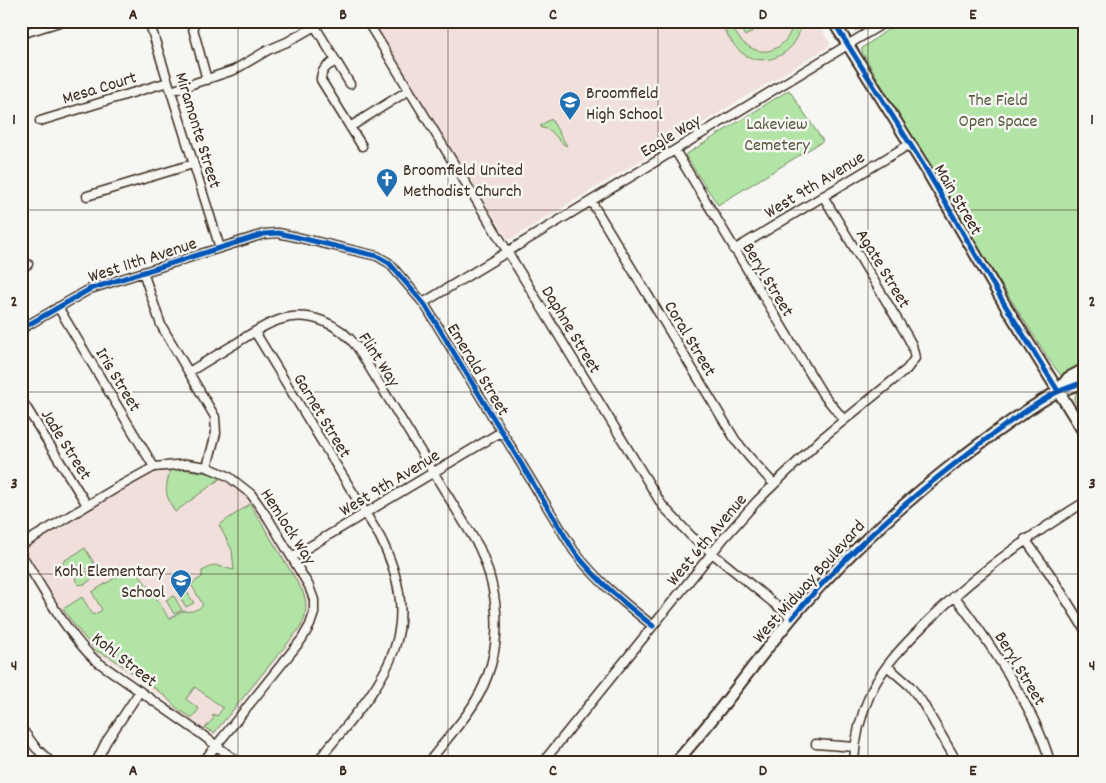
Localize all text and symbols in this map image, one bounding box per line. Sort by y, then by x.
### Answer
text: A [129,4,138,27]
text: B [339,4,347,27]
text: C [549,4,557,27]
text: D [759,4,768,27]
text: E [969,4,977,27]
street label: Mesa Court [59,66,140,113]
street label: Miramonte Street [167,70,226,192]
place label: Broomfield High School [586,82,663,128]
park label: The Field Open Space [959,89,1037,135]
school or university icon: Broomfield High School [558,90,582,121]
text: 1 [12,109,16,132]
street label: Eagle Way [636,109,707,165]
text: 1 [1090,109,1094,132]
park label: Lakeview Cemetery [744,113,811,159]
street label: West 9th Avenue [760,146,870,226]
place label: Broomfield United Methodist Church [403,159,523,205]
street label: Main Street [926,160,987,241]
church icon: Broomfield United Methodist Church [375,167,399,198]
street label: Agate Street [848,225,916,314]
street label: West 11th Avenue [85,232,200,291]
street label: Beryl Street [735,238,799,322]
street label: Daphne Street [534,282,606,379]
text: 2 [11,291,18,314]
text: 2 [1089,291,1096,314]
street label: Coral Street [656,297,721,382]
street label: Emerald Street [439,319,515,422]
street label: Flint Way [351,328,405,393]
street label: Iris Street [88,343,146,417]
street label: Garnet Street [286,369,356,464]
street label: Jade Street [33,405,97,486]
street label: West 9th Avenue [335,444,445,524]
text: 3 [10,473,18,496]
text: 3 [1088,473,1096,496]
street label: Hemlock Way [253,484,321,571]
street label: West 6th Avenue [662,489,754,592]
street label: West Midway Boulevard [748,516,872,650]
place label: Kohl Elementary School [54,560,166,606]
school or university icon: Kohl Elementary School [169,568,193,599]
street label: Beryl Street [987,627,1051,711]
street label: Kohl Street [86,628,162,695]
text: 4 [11,655,17,678]
text: 4 [1089,655,1095,678]
text: A [129,760,138,783]
text: B [339,760,347,783]
text: C [549,760,557,783]
text: D [759,760,768,783]
text: E [969,760,977,783]

